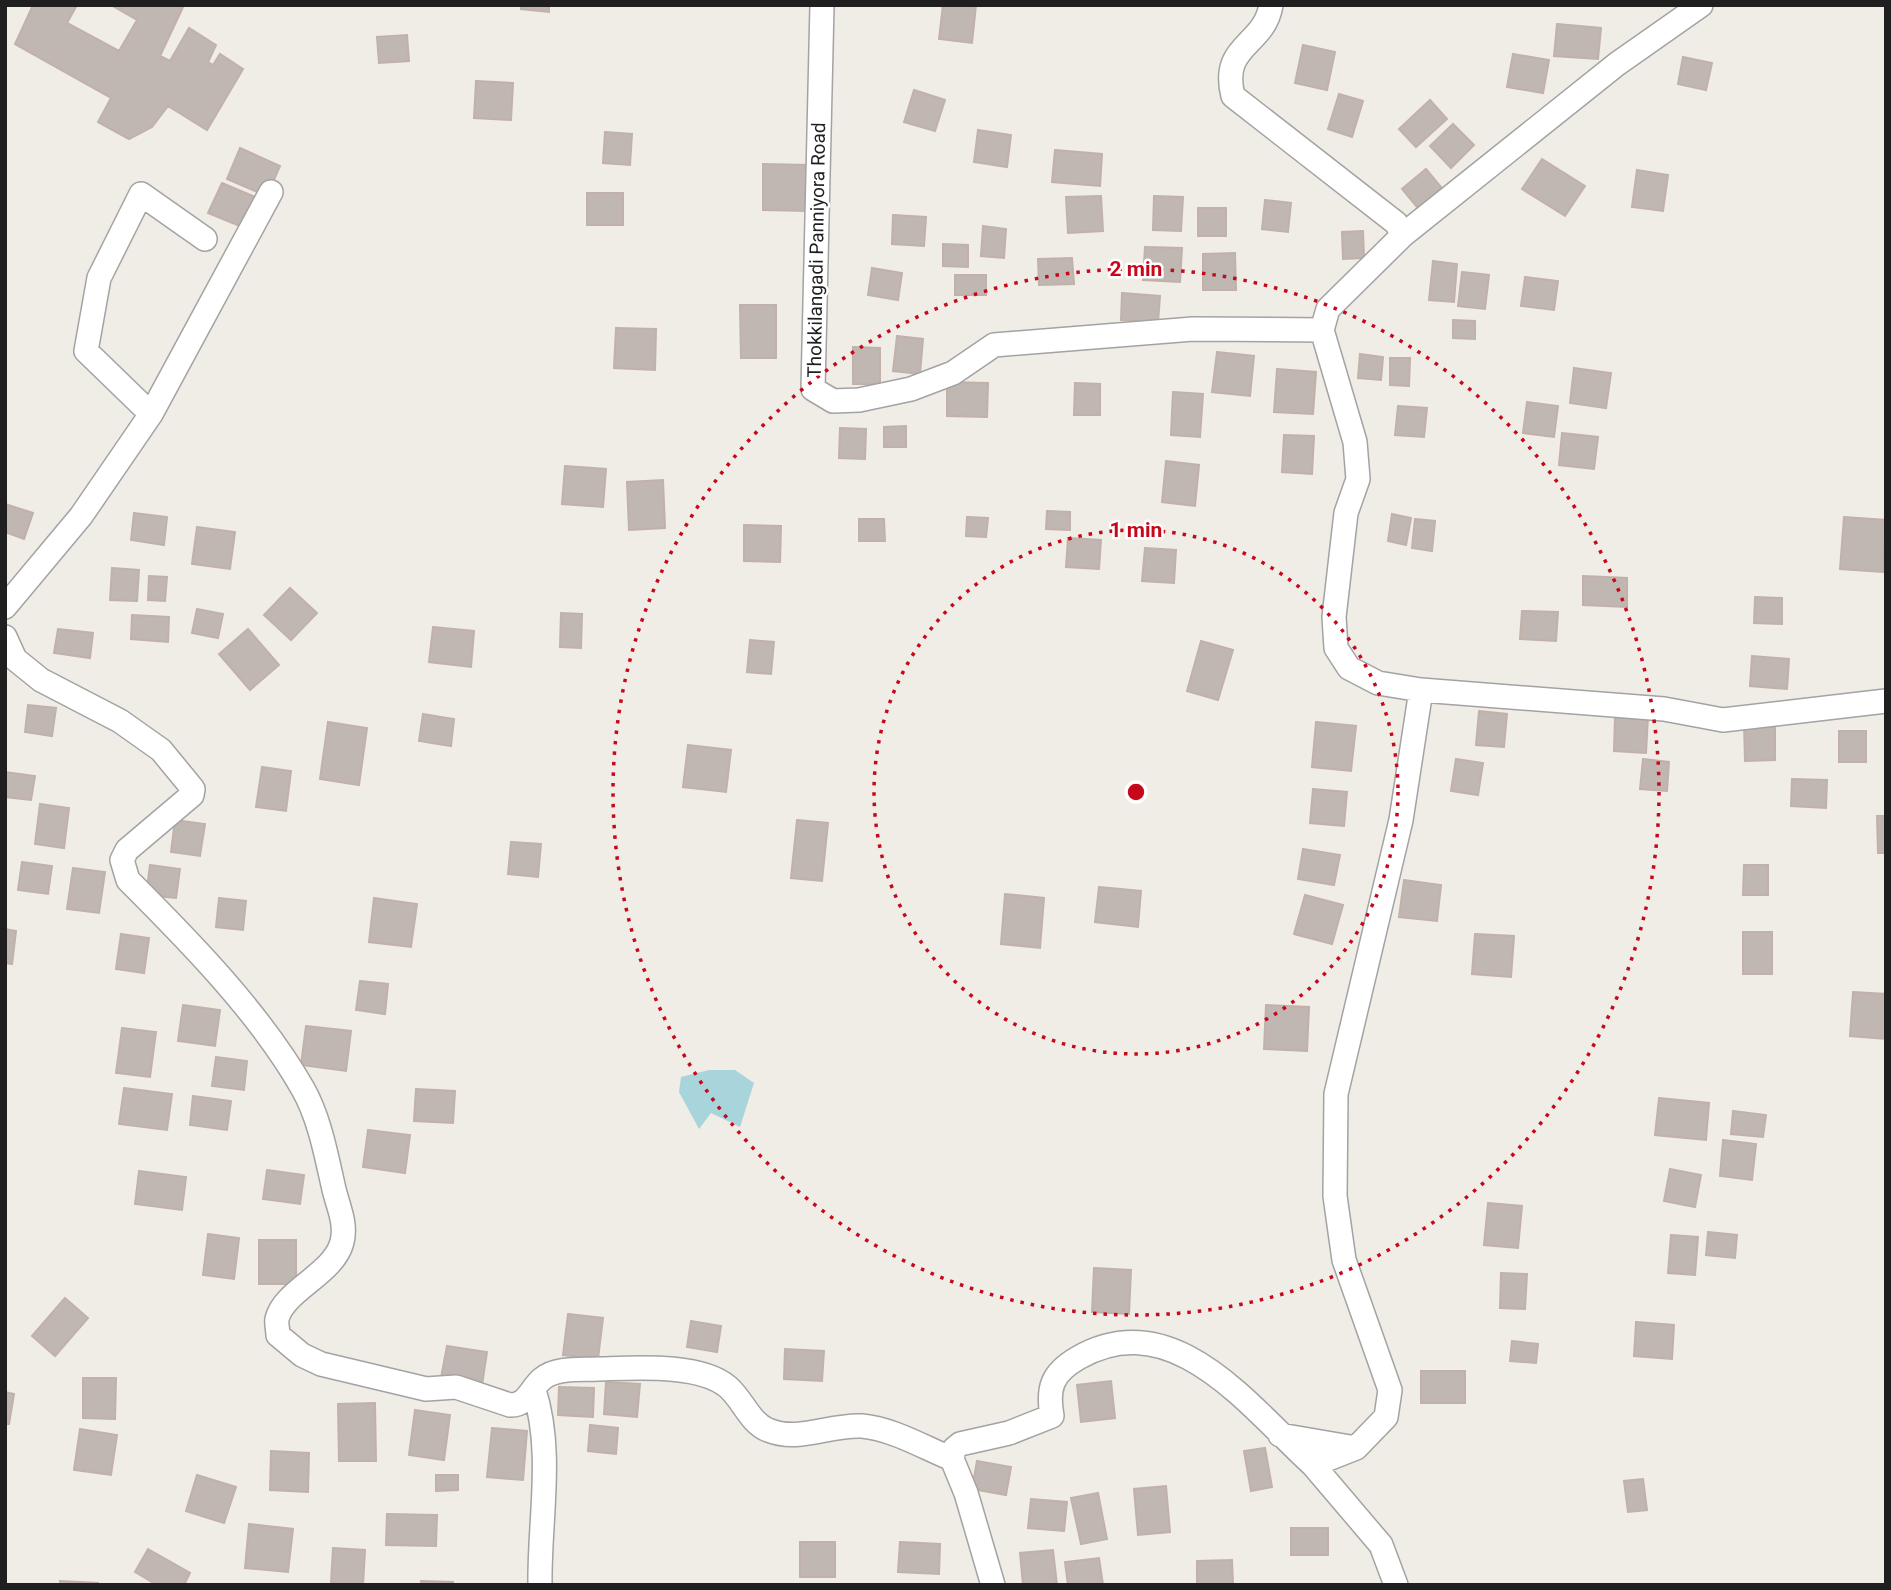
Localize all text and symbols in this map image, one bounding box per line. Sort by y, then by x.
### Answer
street label: Thokkilangadi Panniyora Road [803,122,830,378]
text: 2 min [1110,257,1162,281]
text: 1 min [1110,518,1162,542]
centre of rings [1124,780,1148,804]

